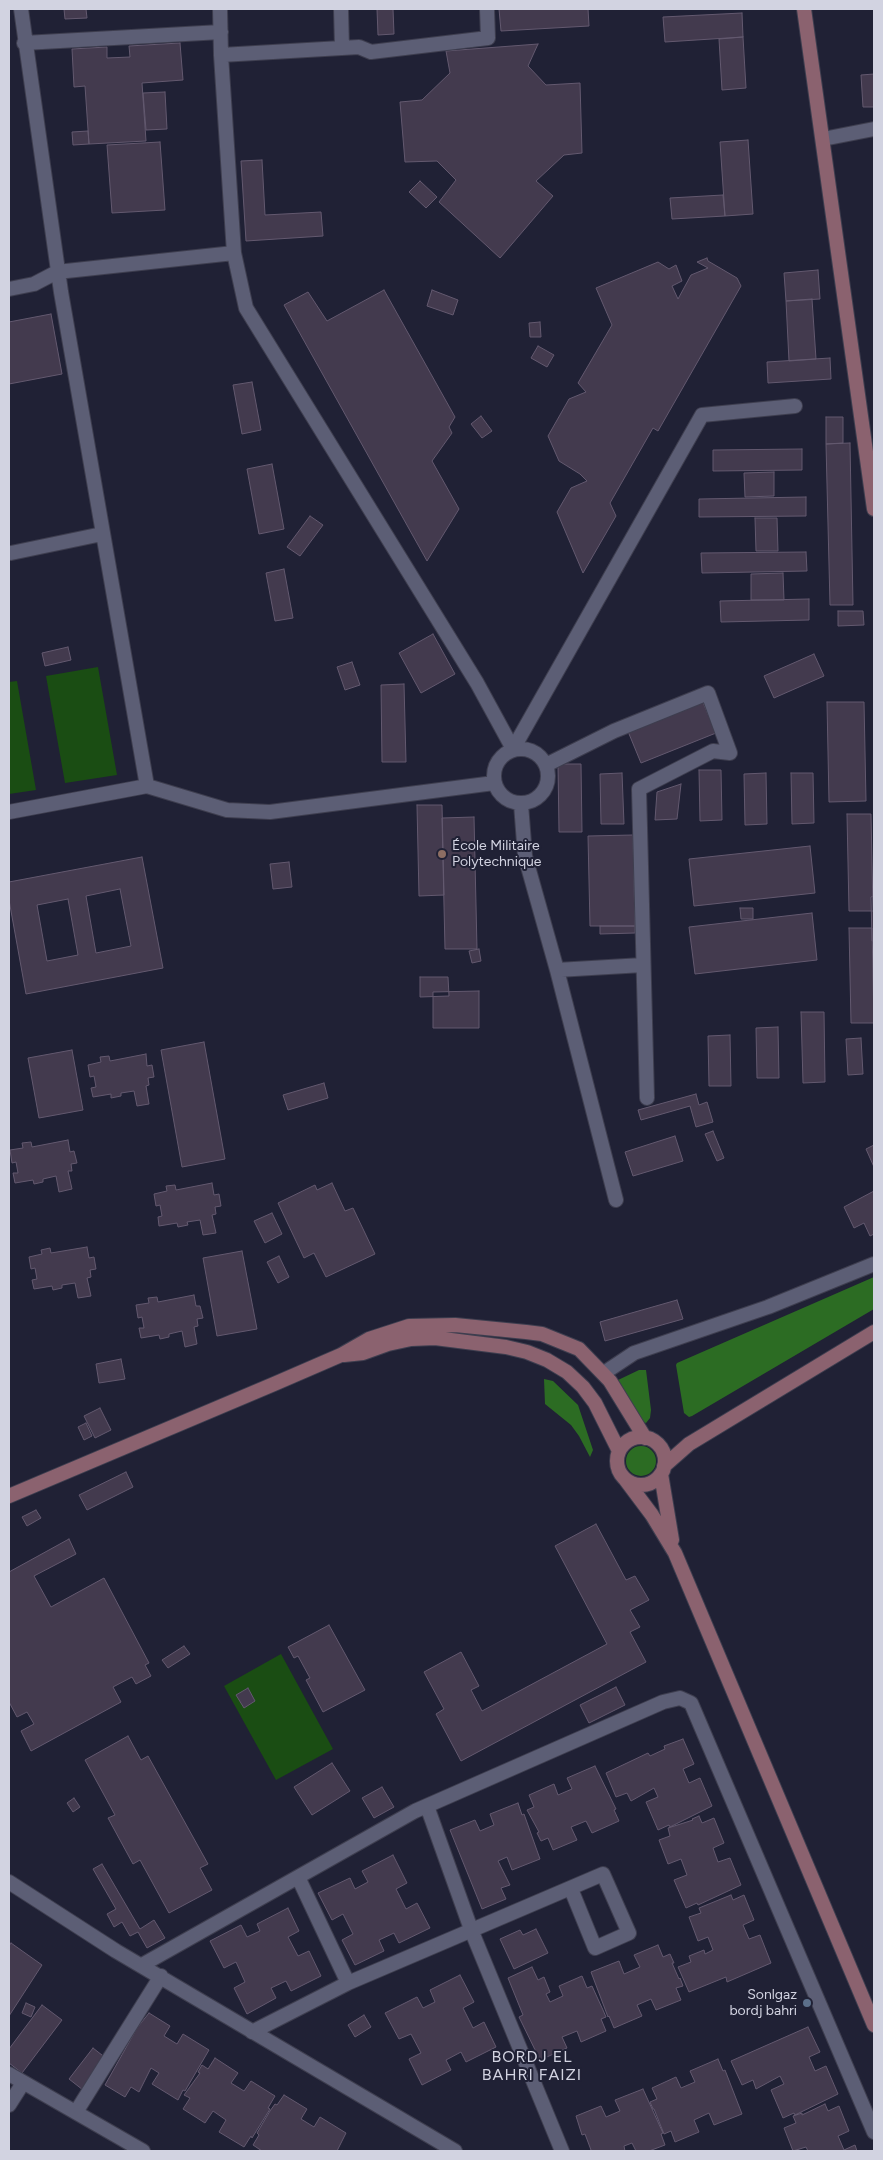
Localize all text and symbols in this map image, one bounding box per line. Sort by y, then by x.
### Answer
place label: École Militaire Polytechnique [452,838,541,870]
marker: École Militaire Polytechnique [436,848,448,860]
place label: Sonlgaz bordj bahri [729,1987,797,2020]
marker: Sonlgaz bordj bahri [801,1997,813,2009]
district label: BORDJ EL BAHRI FAIZI [480,2047,584,2085]

